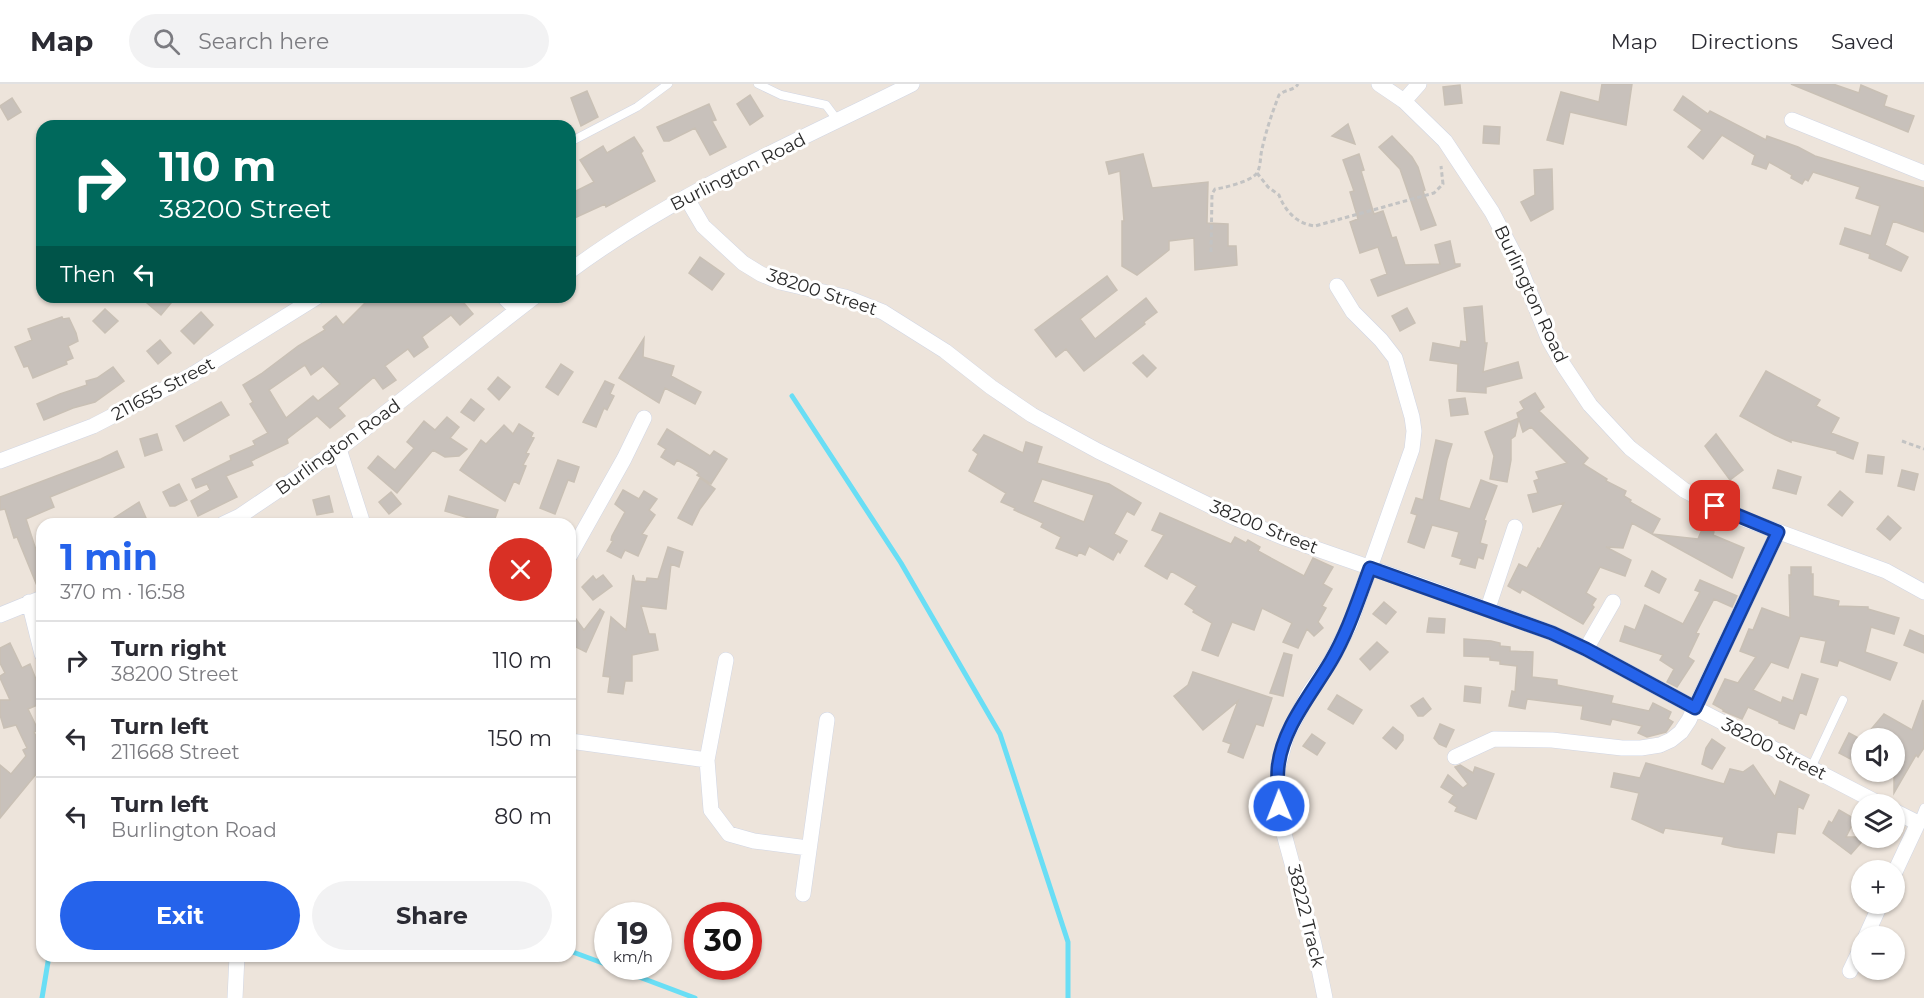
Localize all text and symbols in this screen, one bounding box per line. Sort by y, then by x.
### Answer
search box [129,14,549,68]
text: Map [30,24,93,58]
icon: search [150,25,183,58]
text: Search here [198,28,329,55]
text: Map [1611,29,1657,54]
text: Directions [1690,29,1798,54]
text: Saved [1831,29,1894,54]
street label: Burlington Road [667,128,809,216]
text: 110 m [159,140,276,192]
icon: right [60,144,138,222]
text: 38200 Street [159,192,331,225]
street label: Burlington Road [1490,222,1572,366]
icon: left [128,258,161,291]
text: Then [60,261,116,288]
street label: 38200 Street [764,264,880,320]
street label: 211655 Street [108,353,218,425]
street label: Burlington Road [271,394,405,500]
pin [1689,480,1740,531]
icon: arrive [1698,489,1731,522]
street label: 38200 Street [1207,495,1321,559]
text: 1 min [60,535,158,579]
button: close [489,538,552,601]
text: 370 m · 16:58 [60,580,185,604]
text: Turn right [111,635,226,662]
icon: right [60,644,93,677]
text: 110 m [492,647,552,674]
text: 38200 Street [111,662,239,686]
text: Turn left [111,713,209,740]
street label: 38200 Street [1718,713,1830,785]
icon: left [60,722,93,755]
text: 150 m [488,725,552,752]
map controls [1851,728,1905,980]
button: sound [1851,728,1905,782]
text: 211668 Street [111,740,240,764]
position arrow [1247,774,1311,838]
text: Turn left [111,791,209,818]
button: layers [1851,794,1905,848]
icon: left [60,800,93,833]
text: 80 m [494,803,552,830]
text: Burlington Road [111,818,277,842]
button: + [1851,860,1905,914]
street label: 38222 Track [1283,862,1329,970]
button: Exit [60,881,300,950]
button: Share [312,881,552,950]
speed limit sign: 30 [684,902,762,980]
text: 19 [618,915,648,952]
button: − [1851,926,1905,980]
text: km/h [613,947,653,966]

